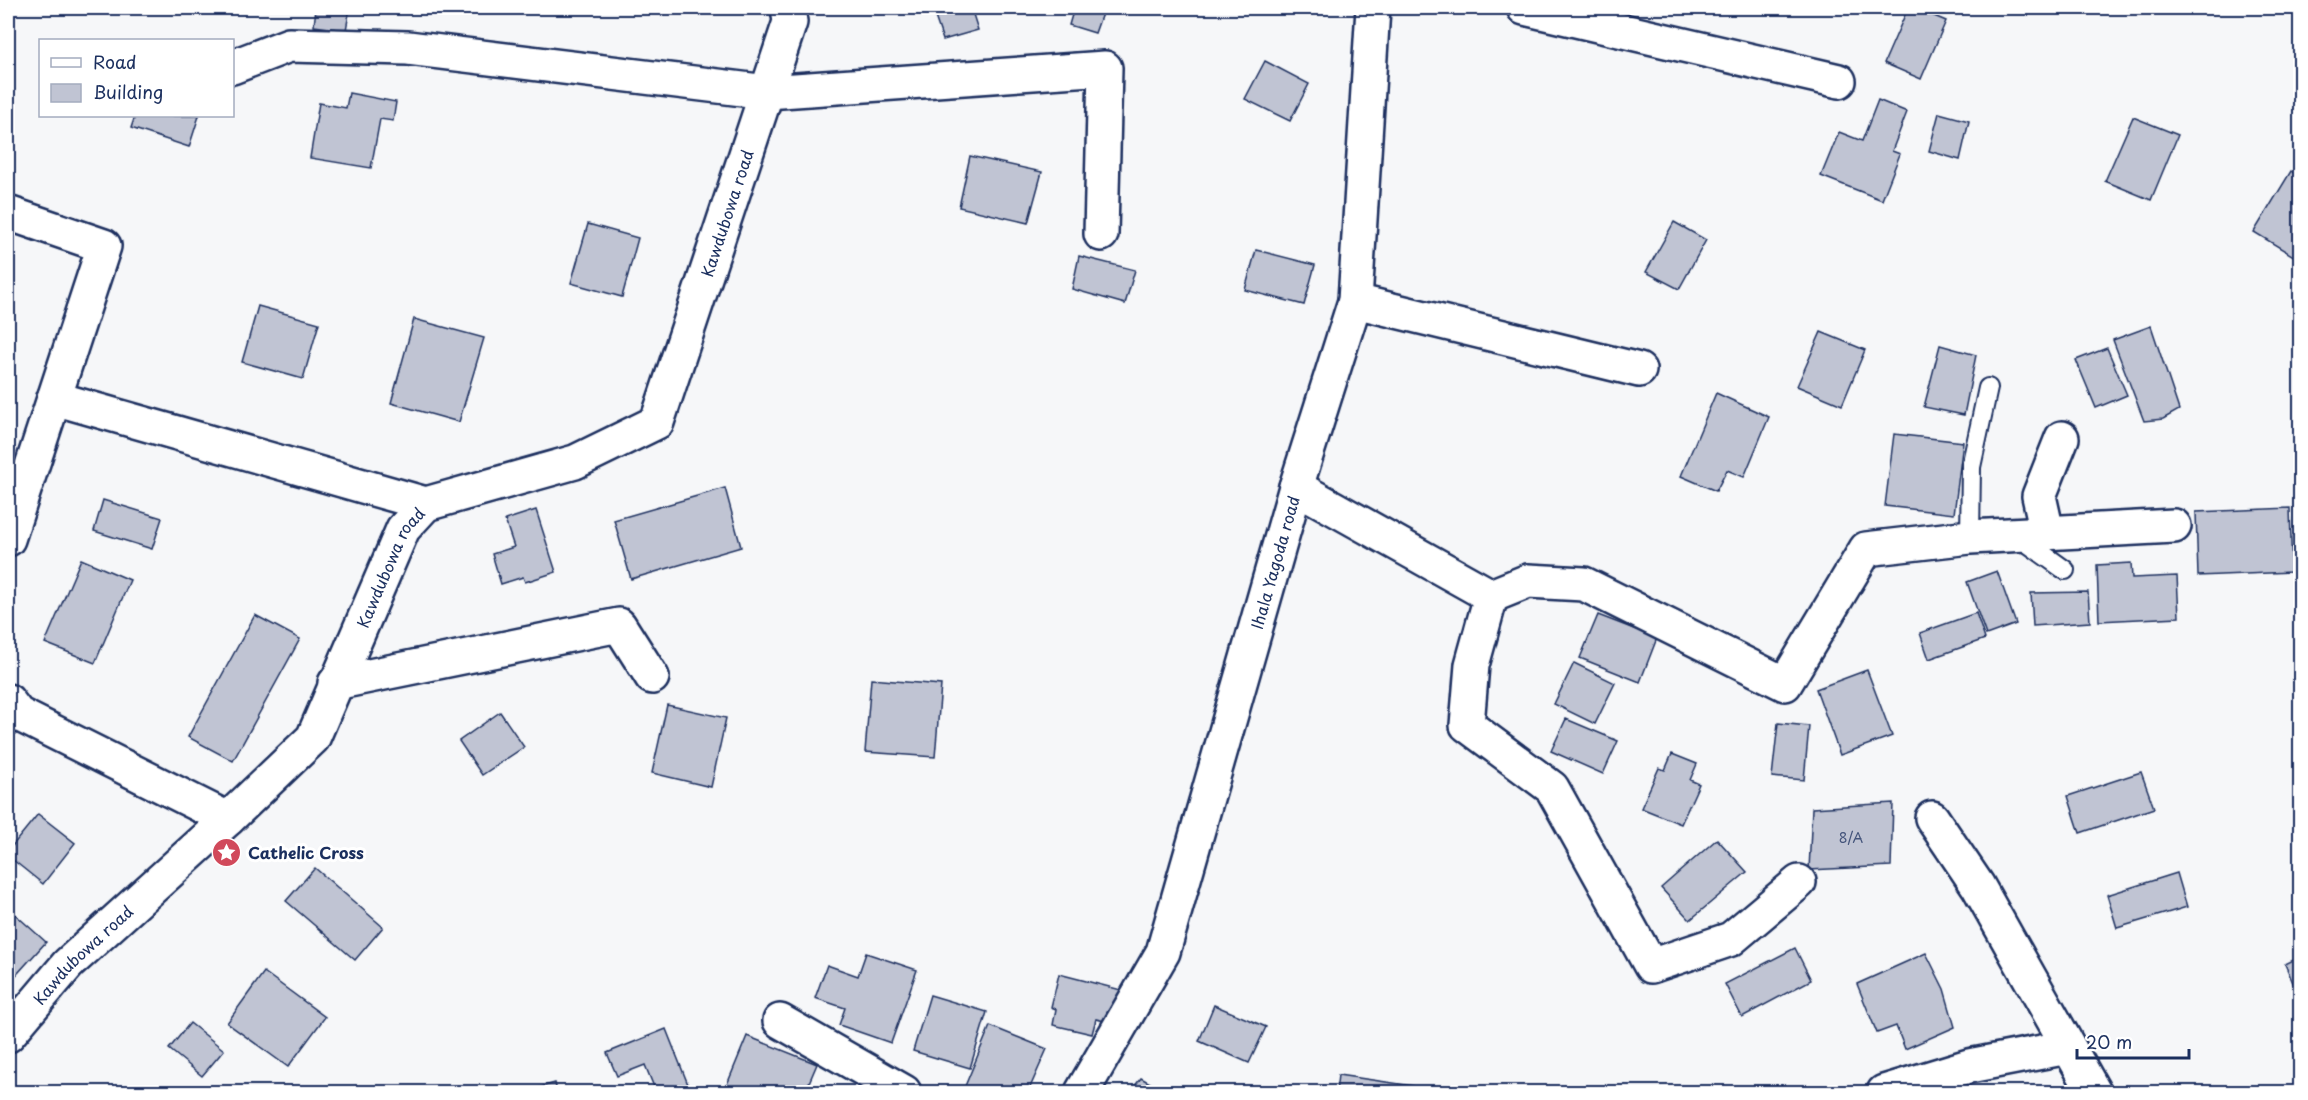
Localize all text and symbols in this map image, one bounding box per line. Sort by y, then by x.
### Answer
legend [39,39,234,117]
text: Road [93,48,137,75]
text: Building [93,78,163,105]
street label: Kawdubowa road [694,146,759,280]
street label: Ihala Yagoda road [1244,493,1305,632]
street label: Kawdubowa road [350,501,430,631]
house number: 8/A [1839,827,1863,848]
place icon: Cathelic Cross [211,836,243,868]
place label: Cathelic Cross [248,840,364,864]
street label: Kawdubowa road [27,899,138,1009]
scale bar [2077,1022,2190,1060]
text: 20 m [2086,1028,2132,1055]

